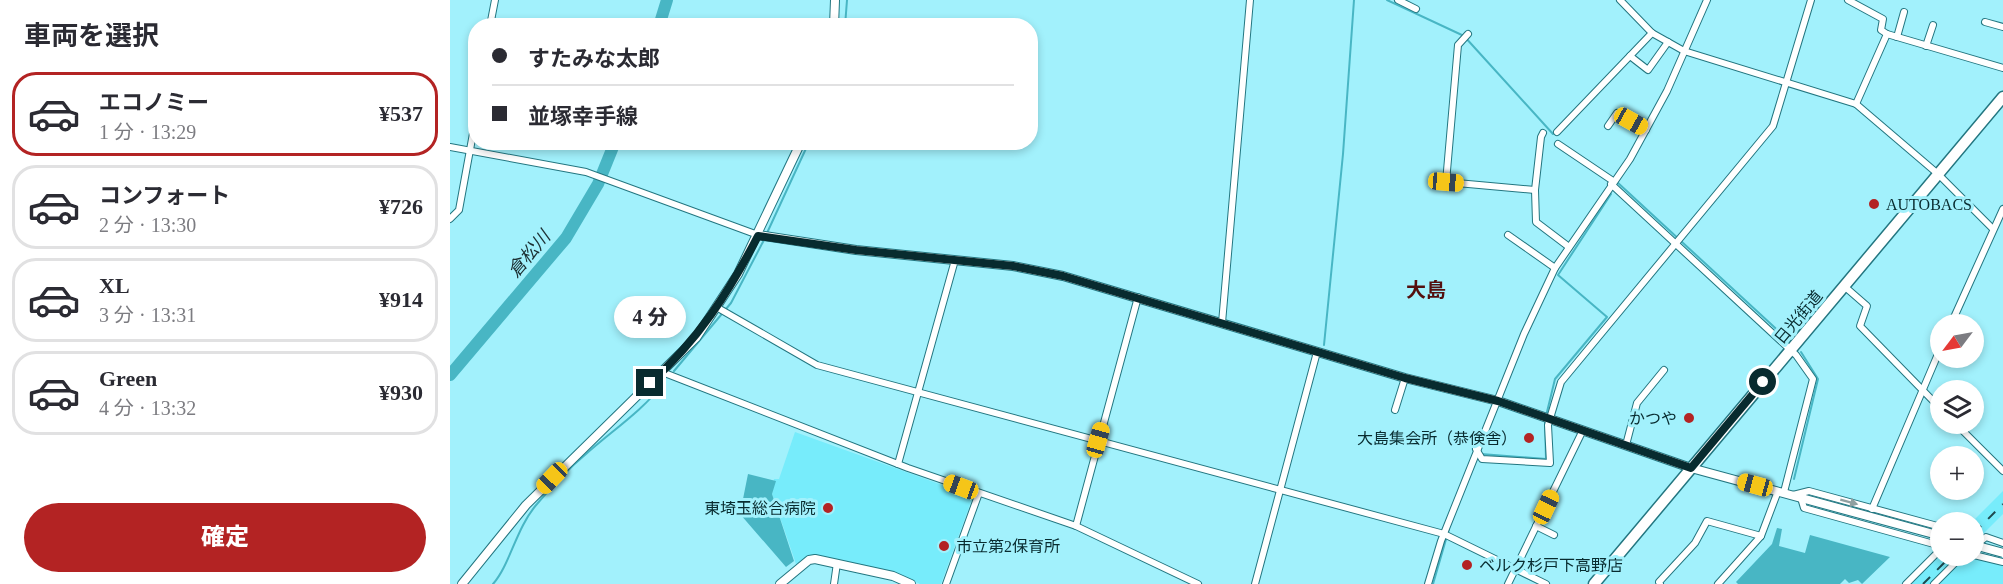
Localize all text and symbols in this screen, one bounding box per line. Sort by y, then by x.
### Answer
text: 車両を選択 [24,21,159,51]
text: すたみな太郎 [528,46,660,71]
icon: car [27,87,81,141]
text: エコノミー [99,90,209,115]
text: ¥537 [379,101,423,126]
text: 並塚幸手線 [528,104,638,129]
car [1611,104,1651,138]
text: 1 分 · 13:29 [99,121,196,143]
car [1427,171,1465,193]
icon: car [27,180,81,234]
text: コンフォート [99,183,230,208]
text: ¥726 [379,194,423,219]
place label: AUTOBACS [1886,196,1972,213]
marker: AUTOBACS [1867,197,1881,211]
text: 2 分 · 13:30 [99,214,196,236]
water label: 倉松川 [504,225,555,281]
icon: car [27,273,81,327]
text: XL [99,273,130,298]
district label: 大島 [1406,279,1446,301]
text: ¥914 [379,287,423,312]
street label: 日光街道 [1771,287,1825,347]
callout: 4 分 [614,296,686,338]
text: 3 分 · 13:31 [99,304,196,326]
text: 4 分 [633,306,668,328]
north arrow [1930,314,1984,368]
map controls [1930,314,1984,566]
icon: car [27,366,81,420]
text: Green [99,366,157,391]
route start [1749,368,1776,395]
route end [636,369,663,396]
text: ¥930 [379,380,423,405]
button: layers [1930,380,1984,434]
text: 4 分 · 13:32 [99,397,196,419]
place label: かつや [1629,410,1677,427]
marker: かつや [1682,411,1696,425]
car [1084,420,1112,460]
place label: 大島集会所（恭倹舎） [1357,430,1517,447]
marker: 大島集会所（恭倹舎） [1522,431,1536,445]
button: + [1930,446,1984,500]
car [533,459,571,497]
car [941,472,981,502]
car [1735,472,1775,498]
car [1530,487,1562,527]
one-way arrow [1840,498,1858,507]
place label: 東埼玉総合病院 [704,500,816,517]
marker: 東埼玉総合病院 [821,501,835,515]
button: 確定 [24,503,426,572]
button: − [1930,512,1984,566]
place label: 市立第2保育所 [956,538,1060,555]
marker: 市立第2保育所 [937,539,951,553]
place label: ベルク杉戸下高野店 [1479,557,1623,574]
marker: ベルク杉戸下高野店 [1460,558,1474,572]

